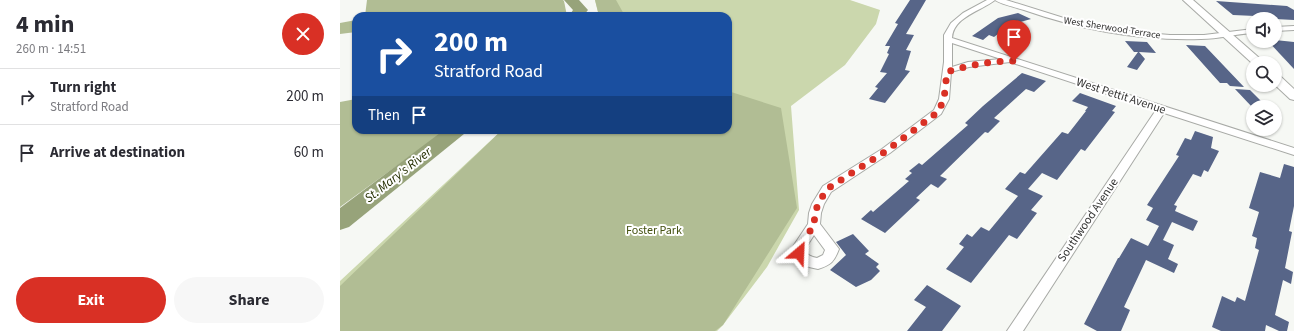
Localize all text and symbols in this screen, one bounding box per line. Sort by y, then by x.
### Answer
text: 4 min [16,7,74,42]
map controls [1246,12,1282,136]
button: sound [1246,12,1282,48]
button: close [282,13,324,55]
street label: West Sherwood Terrace [1063,13,1161,43]
pin [997,20,1031,61]
text: 200 m [434,22,508,62]
icon: arrive [1003,26,1025,48]
icon: right [368,28,420,80]
text: 260 m · 14:51 [16,40,86,58]
button: search [1246,56,1282,92]
text: Stratford Road [434,59,543,84]
street label: West Pettit Avenue [1074,74,1168,119]
text: Turn right [50,77,116,98]
icon: right [16,86,38,108]
text: 200 m [286,86,324,107]
text: Stratford Road [50,98,129,116]
button: layers [1246,100,1282,136]
icon: arrive [408,104,430,126]
text: Then [368,105,400,126]
icon: arrive [16,142,38,164]
text: Arrive at destination [50,142,185,163]
text: 60 m [294,142,324,163]
water label: St. Mary's River [361,143,436,207]
street label: Southwood Avenue [1054,175,1122,265]
park label: Foster Park [626,222,682,239]
position arrow [778,232,820,274]
button: Exit [16,277,166,323]
button: Share [174,277,324,323]

